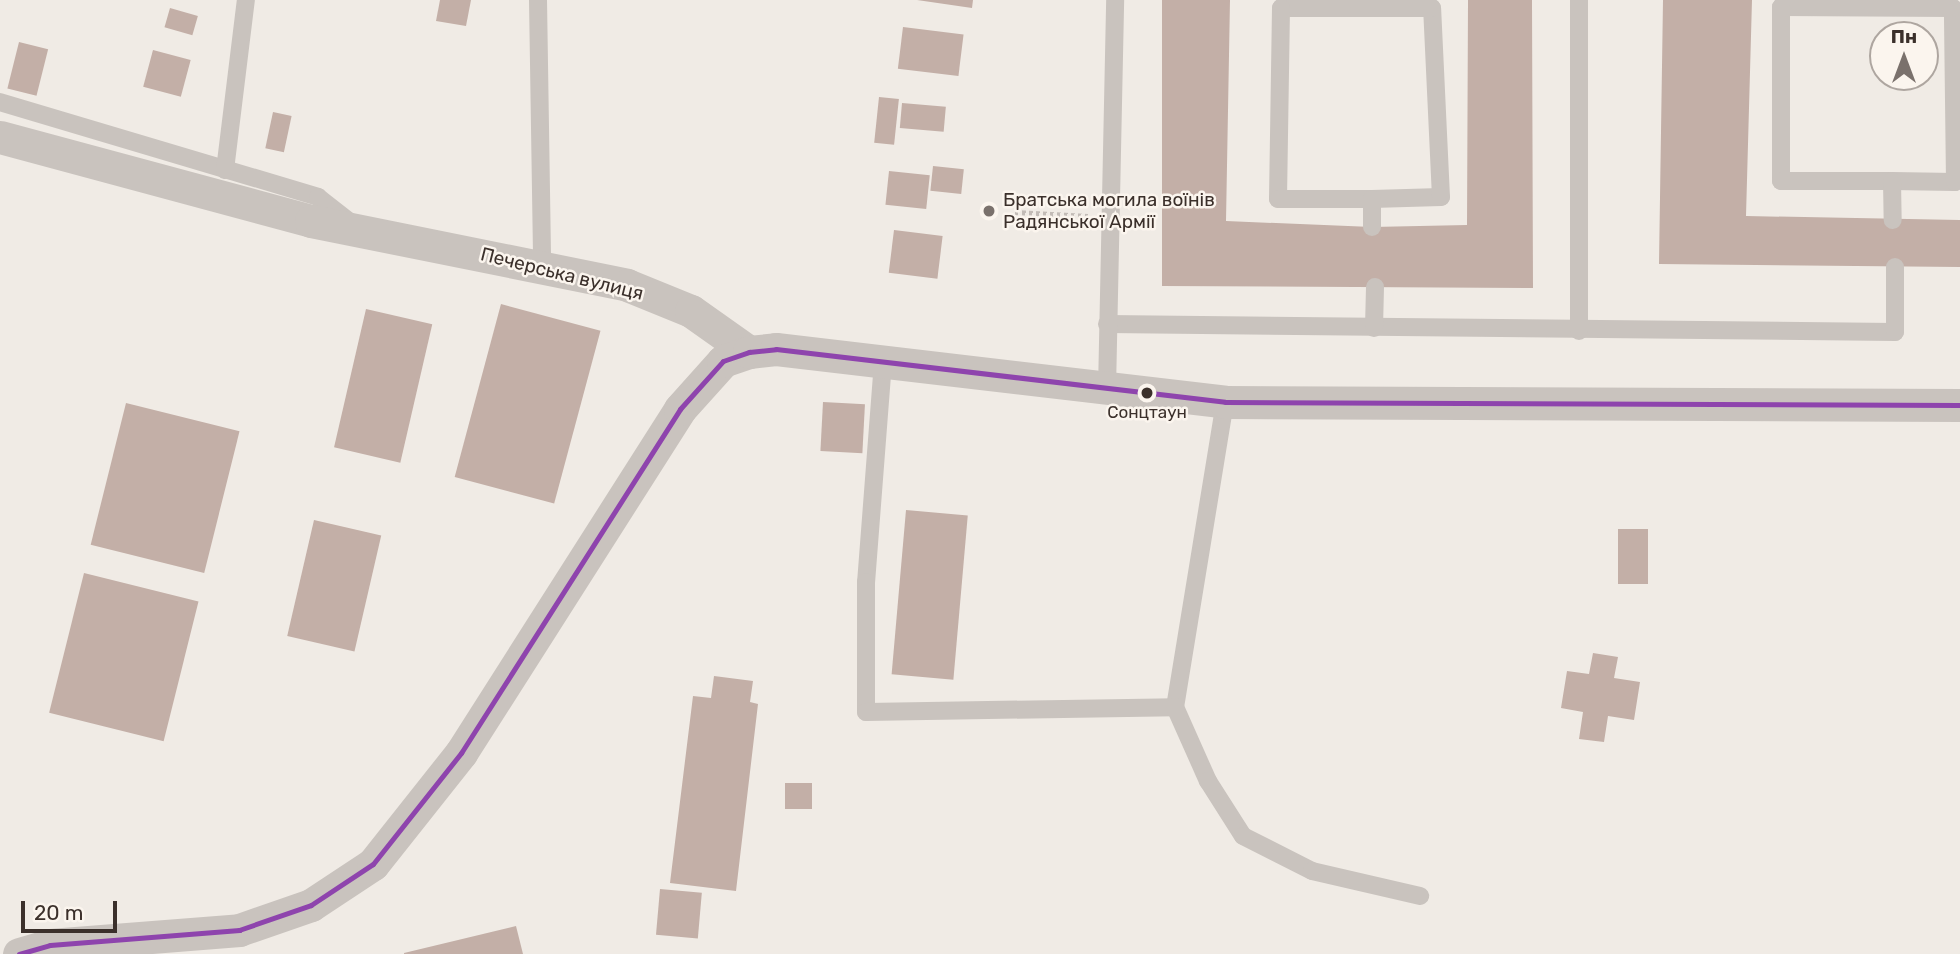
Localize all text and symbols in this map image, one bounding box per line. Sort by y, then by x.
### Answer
north arrow [1869,21,1939,91]
text: Пн [1891,25,1917,48]
place label: Братська могила воїнів Радянської Армії [1003,189,1215,233]
marker: Братська могила воїнів Радянської Армії [981,203,997,219]
street label: Печерська вулиця [478,243,646,305]
marker: Сонцтаун [1140,386,1154,400]
place label: Сонцтаун [1107,403,1187,423]
scale bar [24,888,121,932]
text: 20 m [34,900,83,925]

